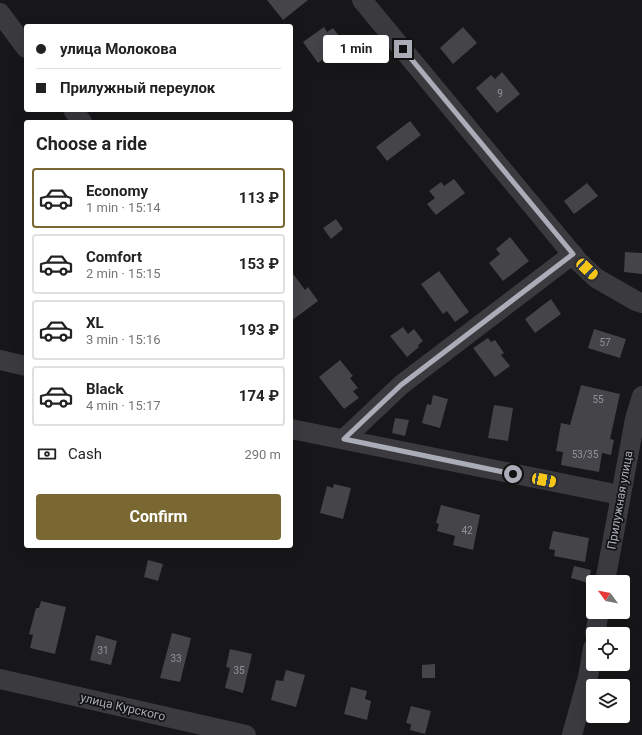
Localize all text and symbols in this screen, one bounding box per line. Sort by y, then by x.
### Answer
callout: 1 min [323,35,389,63]
text: улица Молокова [60,40,177,58]
route end [394,40,412,58]
text: 1 min [340,41,372,56]
text: Прилужный переулок [60,79,215,97]
house number: 9 [497,88,503,99]
text: Choose a ride [36,133,147,154]
icon: car [38,180,74,216]
text: Economy [86,182,148,200]
text: 113 ₽ [239,189,279,207]
text: 1 min · 15:14 [86,200,161,215]
icon: car [38,246,74,282]
text: Comfort [86,248,142,266]
text: 153 ₽ [239,255,279,273]
car [574,256,600,282]
text: 2 min · 15:15 [86,266,161,281]
icon: car [38,312,74,348]
text: XL [86,314,104,332]
text: 193 ₽ [239,321,279,339]
text: 3 min · 15:16 [86,332,161,347]
house number: 57 [599,337,611,348]
icon: car [38,378,74,414]
text: Black [86,380,123,398]
text: 174 ₽ [239,387,279,405]
house number: 55 [592,394,604,405]
text: 4 min · 15:17 [86,398,161,413]
icon: cash [36,443,58,465]
text: Cash [68,445,102,463]
text: 290 m [244,447,281,462]
house number: 53/35 [572,449,599,460]
street label: Прилужная улица [604,450,636,550]
route start [504,465,522,483]
car [531,472,557,488]
button: Confirm [36,494,281,540]
house number: 42 [461,525,473,536]
north arrow [586,575,630,619]
map controls [586,575,630,723]
button: locate [586,627,630,671]
house number: 31 [97,645,109,656]
house number: 33 [170,653,182,664]
house number: 35 [233,665,245,676]
button: layers [586,679,630,723]
street label: улица Курского [79,690,167,724]

